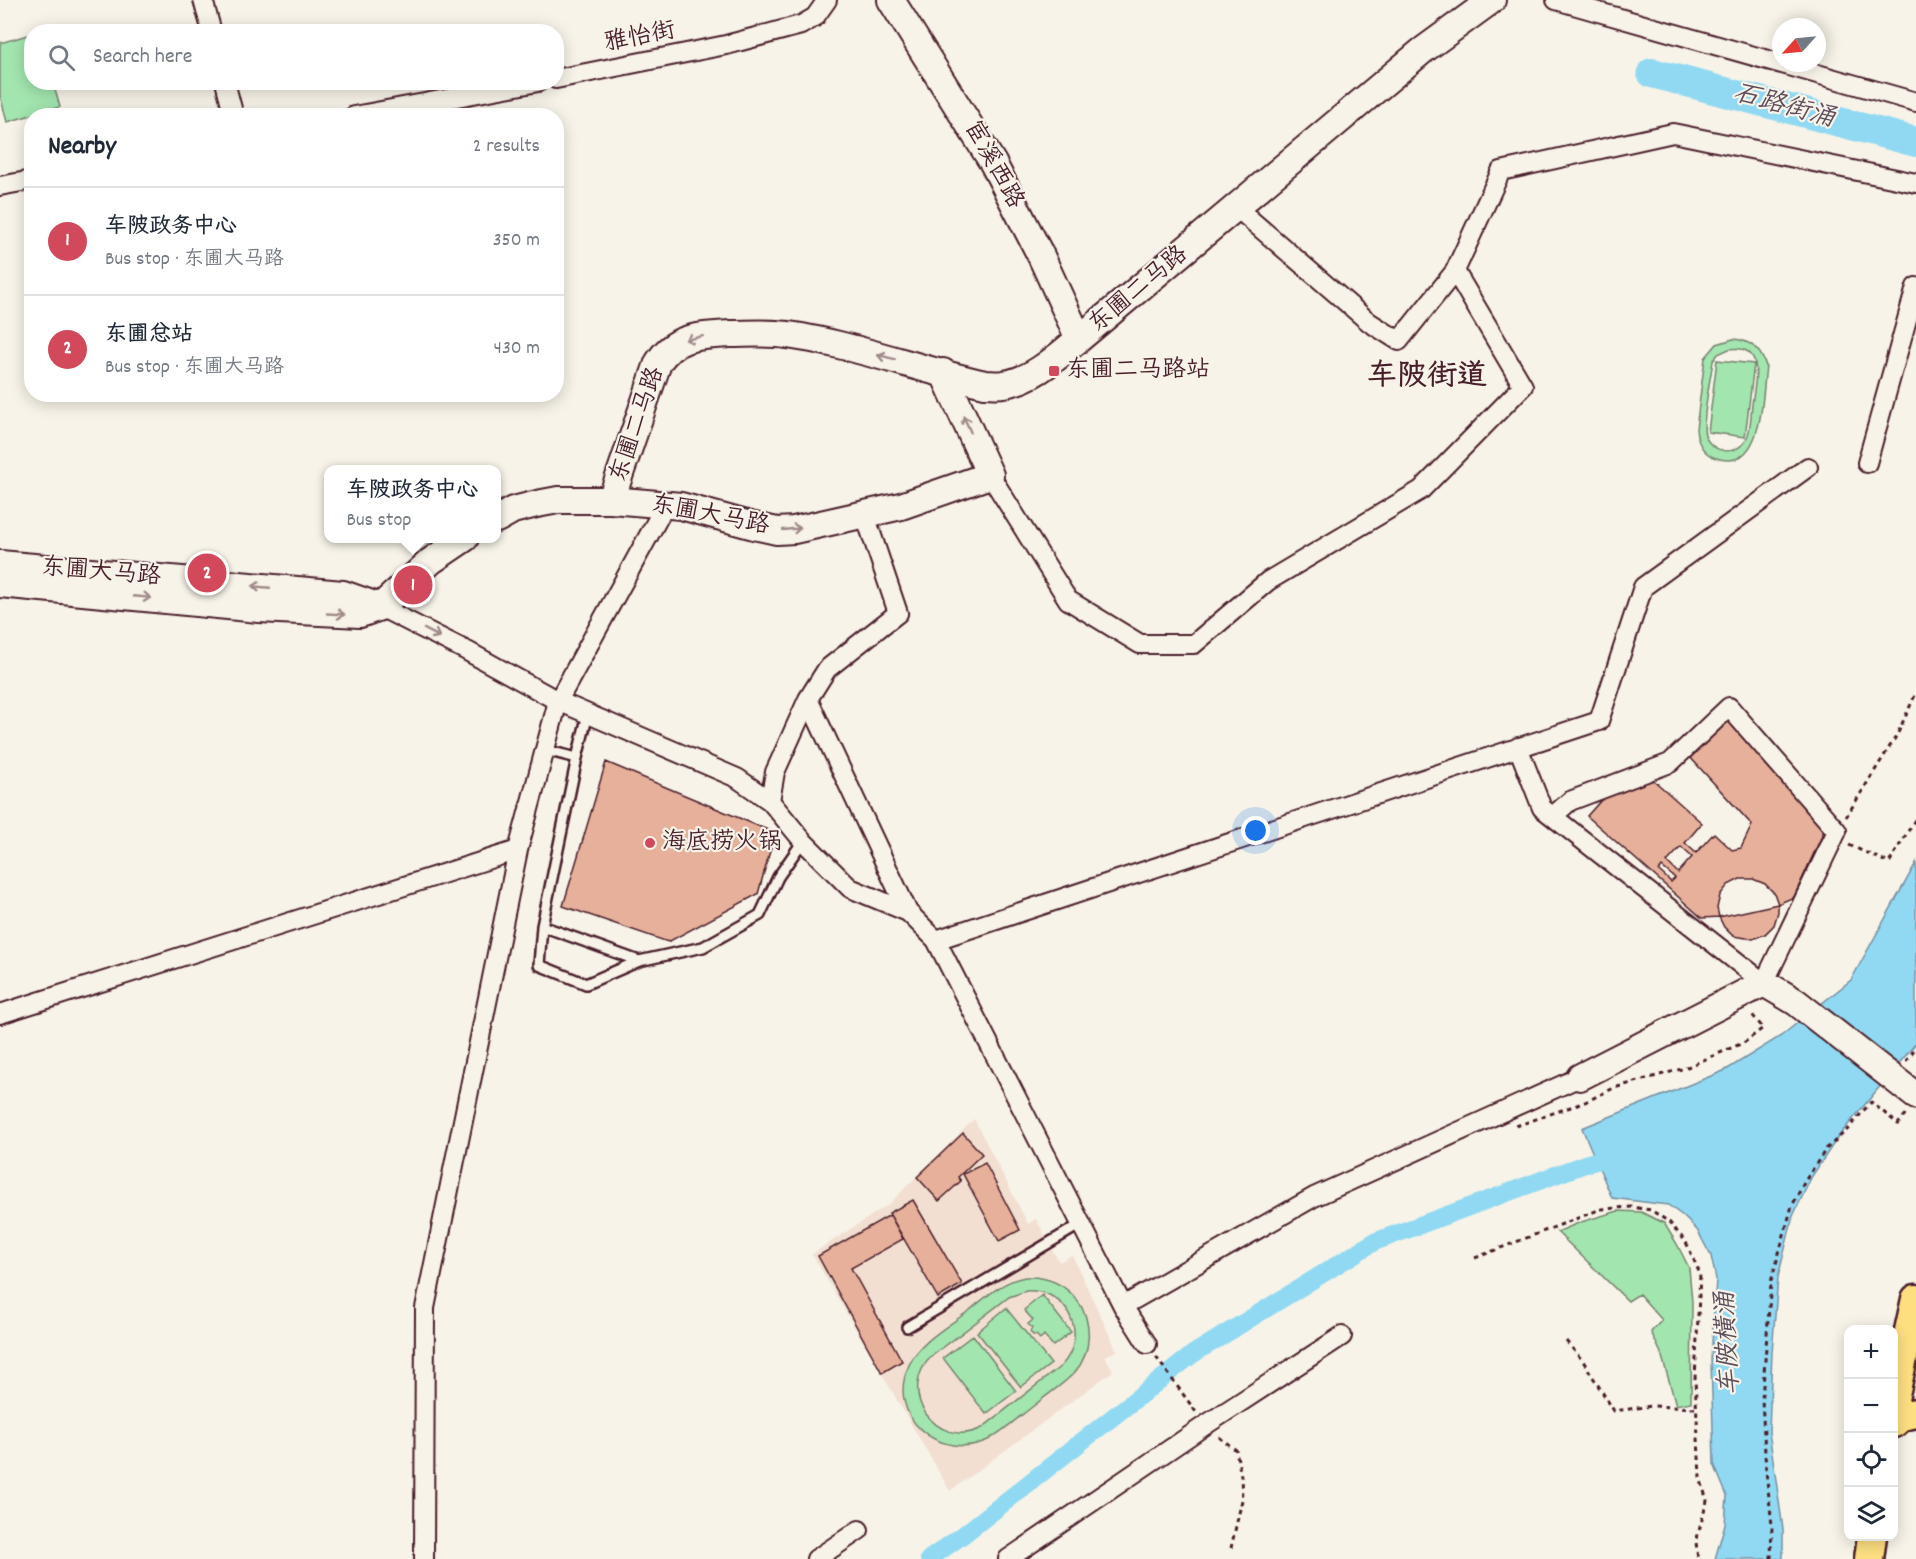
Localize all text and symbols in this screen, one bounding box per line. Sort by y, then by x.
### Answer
street label: 雅怡街 [601,14,679,62]
north arrow [1772,18,1826,72]
search box [24,24,564,90]
icon: search [45,41,78,74]
text: Search here [93,42,192,73]
water label: 石路街涌 [1729,76,1840,139]
street label: 宦溪西路 [955,115,1031,215]
text: Nearby [48,129,116,166]
text: 2 results [473,133,540,161]
text: 车陂政务中心 [105,212,237,243]
text: 1 [65,227,70,255]
text: 350 m [493,227,540,255]
street label: 东圃二马路 [1082,238,1196,342]
text: Bus stop · 东圃大马路 [105,246,284,274]
text: 东圃总站 [105,320,193,351]
one-way arrow [685,333,704,344]
text: 2 [63,335,72,363]
text: 430 m [494,335,540,363]
one-way arrow [877,351,896,363]
text: Bus stop · 东圃大马路 [105,354,284,382]
place label: 东圃二马路站 [1066,354,1210,388]
district label: 车陂街道 [1367,357,1487,400]
street label: 东圃二马路 [602,363,674,487]
marker: 东圃二马路站 [1047,364,1061,378]
one-way arrow [961,415,972,433]
popup [324,465,501,543]
text: 车陂政务中心 [346,476,479,507]
street label: 东圃大马路 [648,488,772,544]
text: Bus stop [346,507,412,535]
one-way arrow [782,523,802,534]
pin: 2 [188,550,226,596]
street label: 东圃大马路 [40,551,162,595]
pin: 1 [394,562,432,608]
one-way arrow [251,581,271,592]
one-way arrow [131,592,151,603]
one-way arrow [326,609,346,620]
one-way arrow [423,628,441,640]
your location [1241,816,1270,845]
place label: 海底捞火锅 [662,826,782,860]
marker: 海底捞火锅 [643,836,657,850]
water label: 车陂横涌 [1708,1289,1750,1396]
map controls [1844,1325,1898,1541]
button: + [1844,1325,1898,1379]
button: − [1844,1379,1898,1433]
button: locate [1844,1433,1898,1487]
button: layers [1844,1487,1898,1541]

